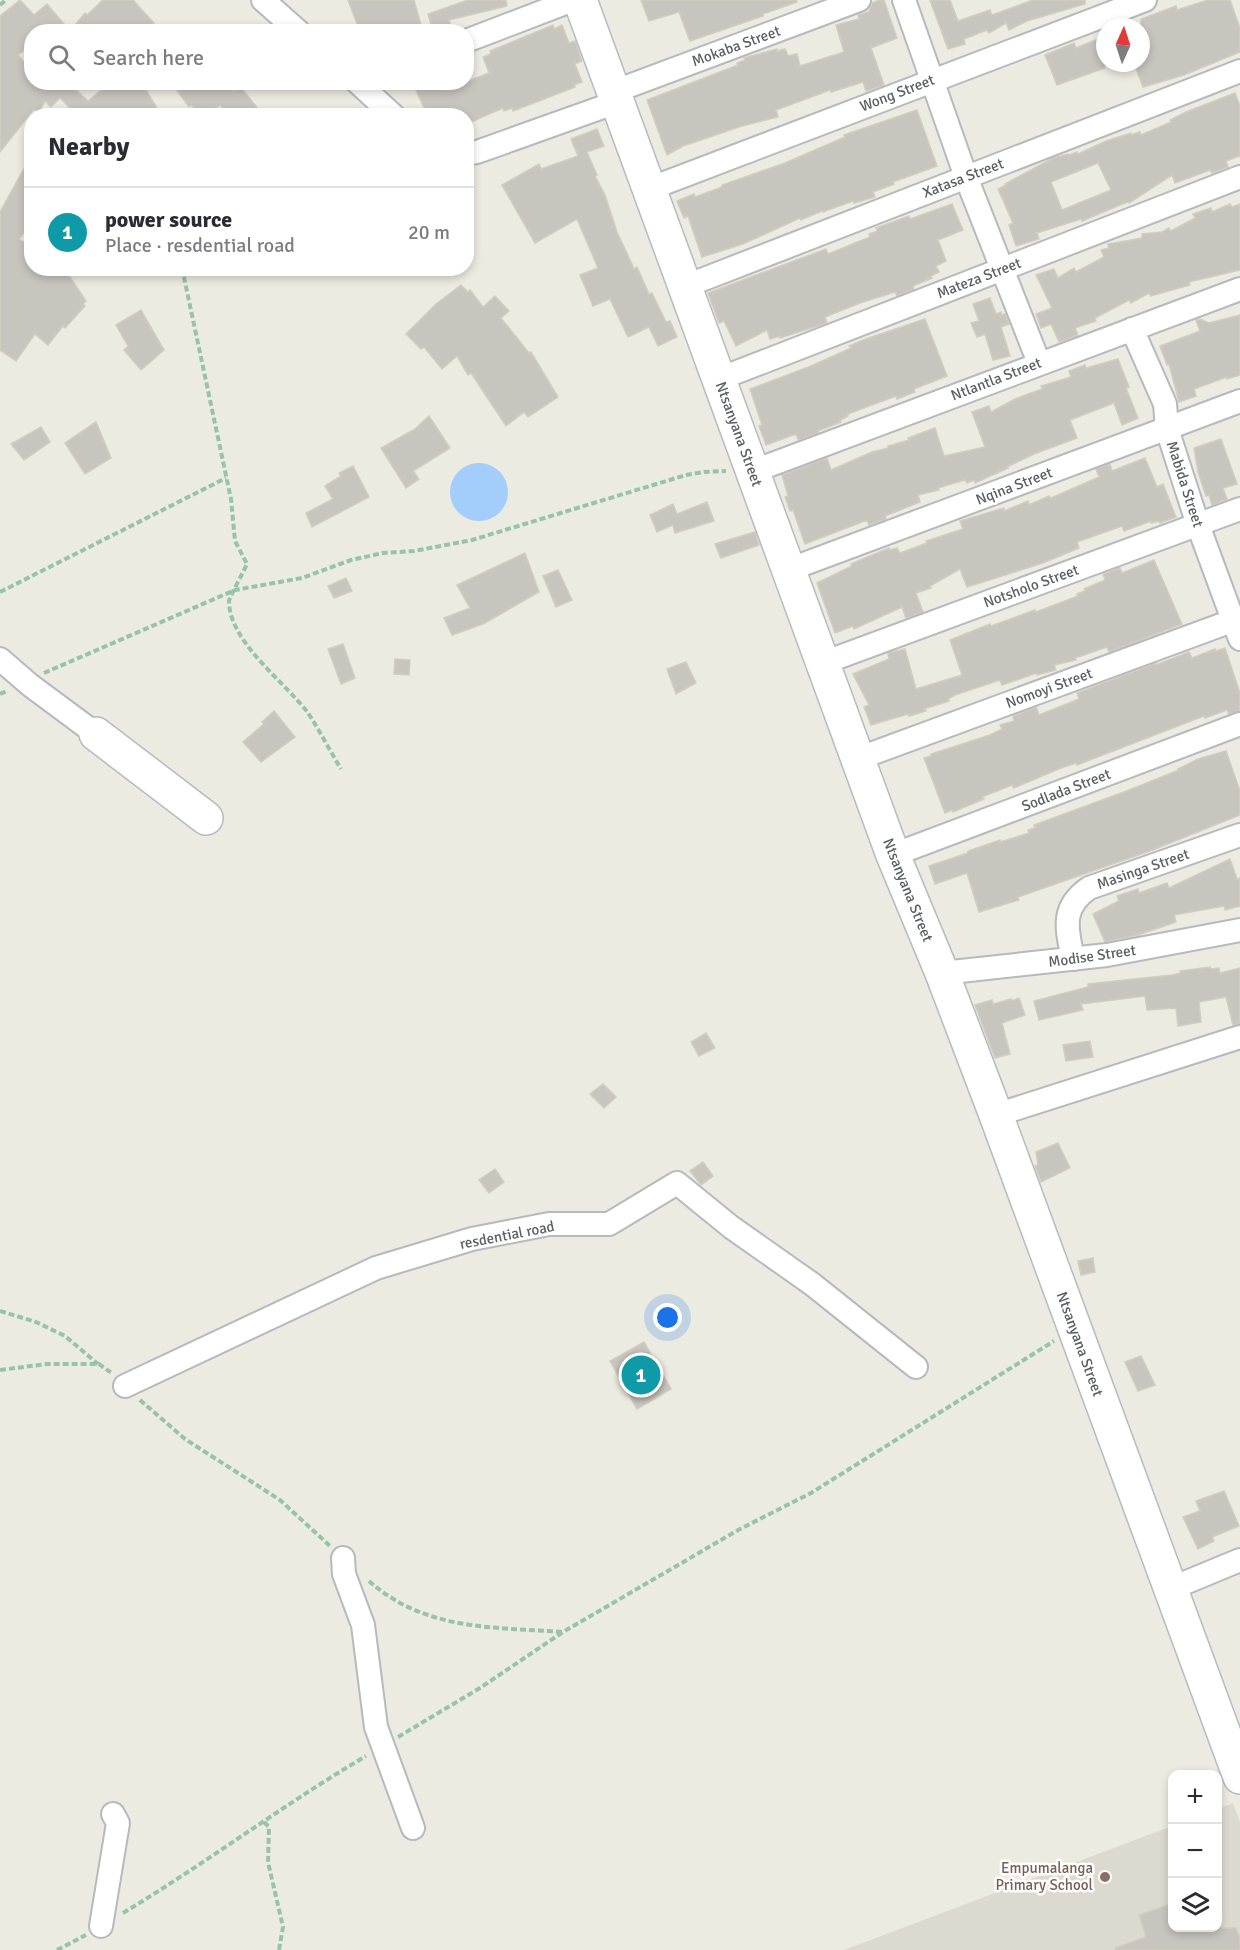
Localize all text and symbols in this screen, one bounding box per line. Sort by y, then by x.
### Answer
north arrow [1096,18,1150,72]
street label: Mokaba Street [689,22,783,70]
search box [24,24,474,90]
icon: search [45,41,78,74]
text: Search here [93,44,204,71]
street label: Wong Street [857,71,937,115]
text: Nearby [48,131,129,163]
street label: Xatasa Street [920,154,1006,202]
text: power source [105,206,232,233]
text: 1 [62,220,73,245]
text: 20 m [408,220,450,245]
text: Place · resdential road [105,233,295,258]
street label: Mateza Street [934,254,1024,302]
street label: Ntlantla Street [948,354,1044,404]
street label: Ntsanyana Street [712,379,766,489]
street label: Mabida Street [1163,439,1207,529]
street label: Nqina Street [973,463,1055,509]
street label: Notsholo Street [981,560,1081,612]
street label: Nomoyi Street [1003,664,1095,712]
street label: Sodlada Street [1019,765,1113,815]
street label: Ntsanyana Street [879,836,937,944]
street label: Masinga Street [1094,845,1192,893]
street label: Modise Street [1047,941,1137,971]
street label: resdential road [458,1217,556,1253]
street label: Ntsanyana Street [1053,1289,1107,1399]
your location [653,1303,682,1332]
pin: 1 [622,1352,660,1398]
map controls [1168,1770,1222,1932]
button: + [1168,1770,1222,1824]
button: − [1168,1824,1222,1878]
place label: Empumalanga Primary School [996,1859,1093,1894]
marker: Empumalanga Primary School [1098,1870,1112,1884]
button: layers [1168,1878,1222,1932]

